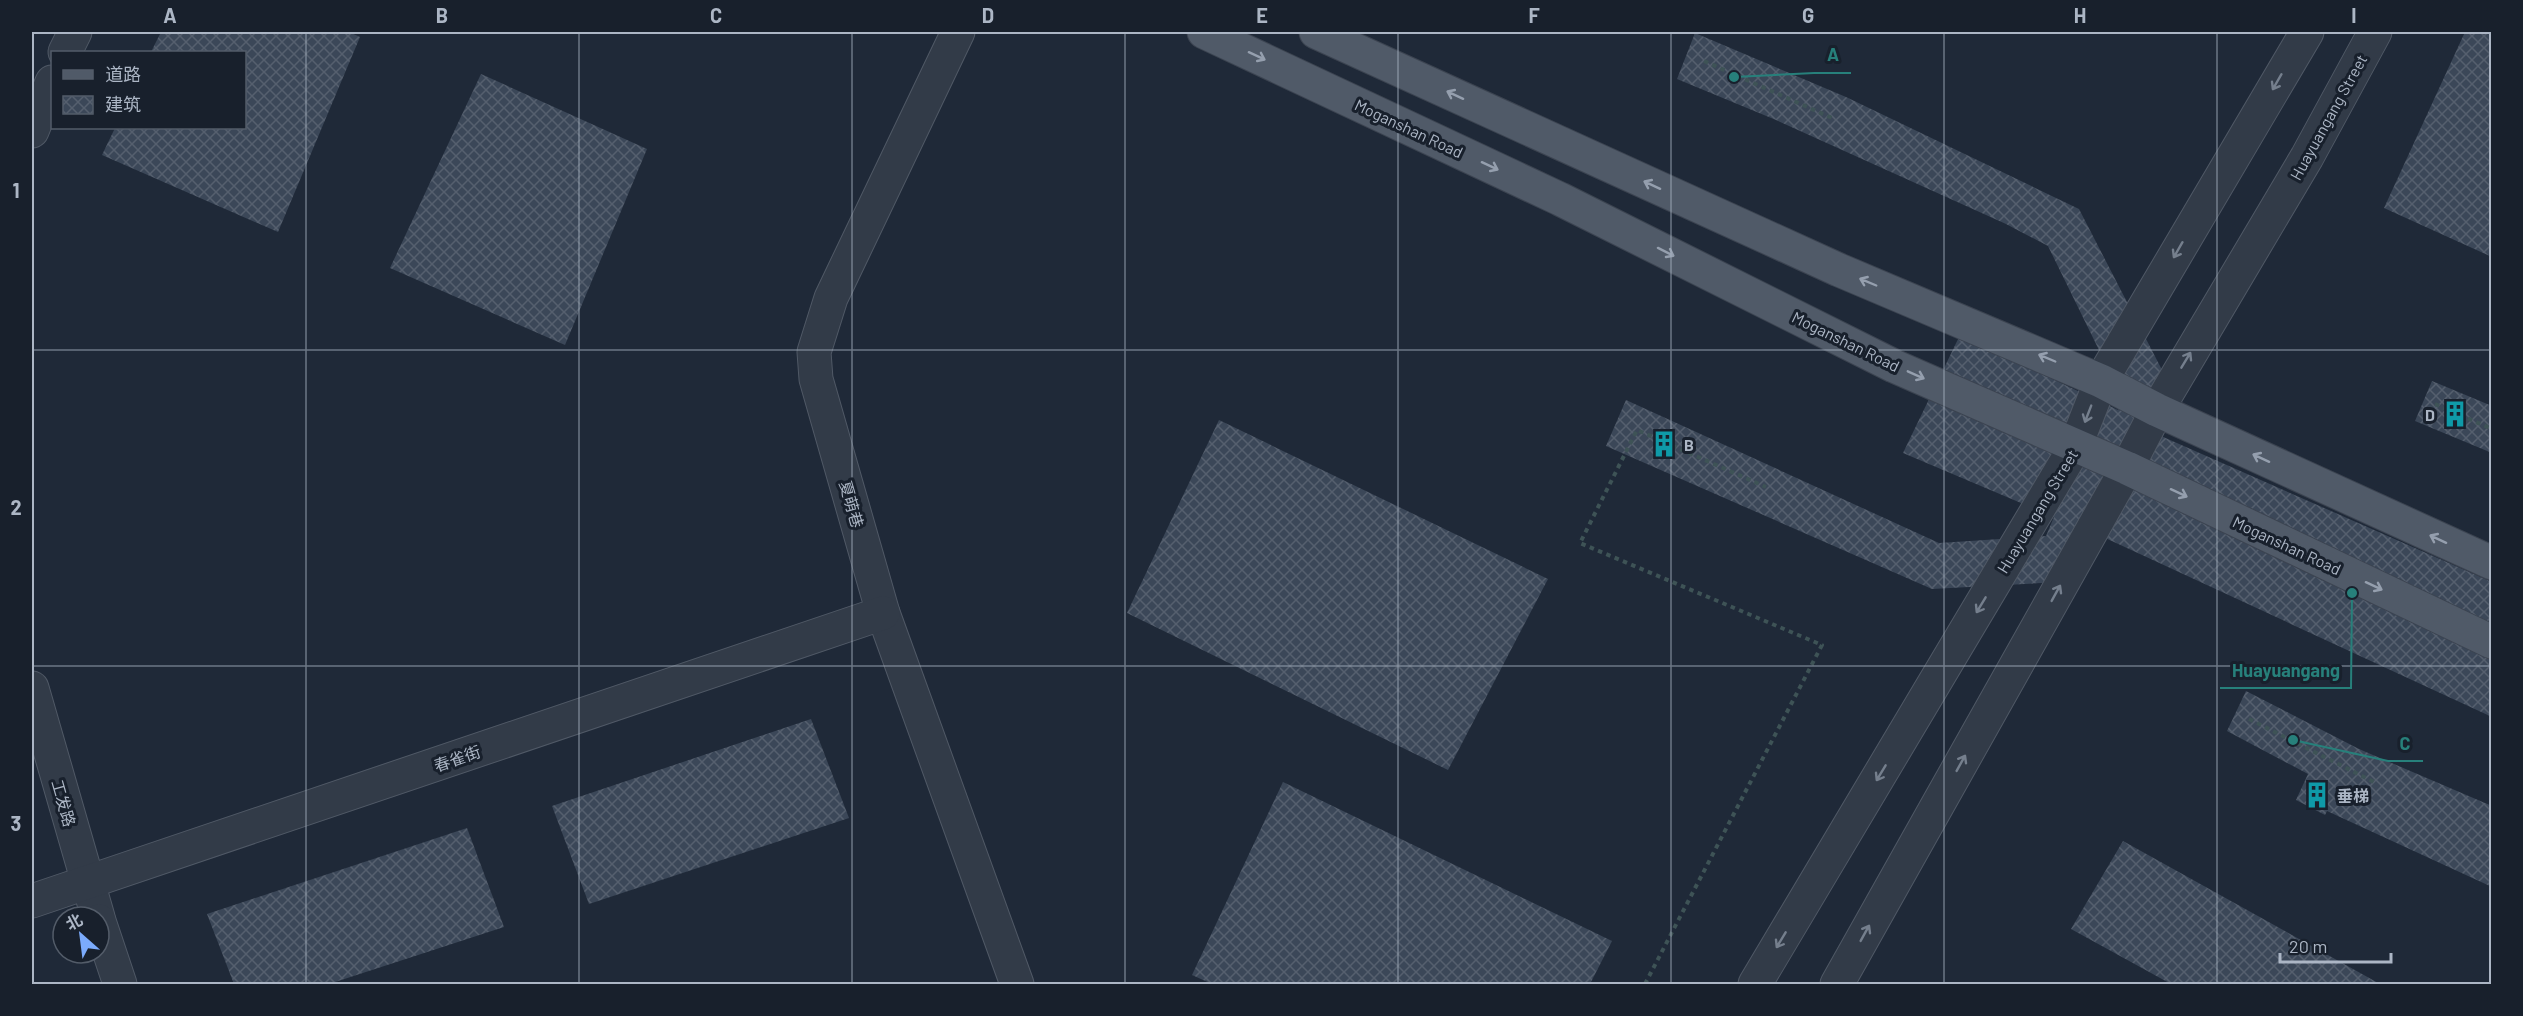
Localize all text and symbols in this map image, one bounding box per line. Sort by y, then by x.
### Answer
text: A [163,3,177,27]
text: B [436,3,448,27]
text: C [710,3,722,27]
text: D [982,3,994,27]
text: E [1256,3,1268,27]
text: F [1528,3,1540,27]
text: G [1802,3,1814,27]
text: H [2074,3,2086,27]
text: I [2351,3,2357,27]
callout: A [1814,37,1851,73]
text: A [1827,43,1839,65]
legend [51,51,246,129]
one-way arrow [1247,51,1265,63]
street label: Huayuangang Street [2286,51,2370,183]
text: 道路 [105,63,141,85]
one-way arrow [2271,73,2283,90]
one-way arrow [1446,89,1465,100]
text: 建筑 [105,93,141,115]
street label: Moganshan Road [1352,95,1466,161]
one-way arrow [1481,161,1499,172]
text: 1 [12,178,20,202]
one-way arrow [1643,178,1661,190]
one-way arrow [2172,241,2184,258]
one-way arrow [1656,246,1674,258]
one-way arrow [1859,276,1877,287]
street label: Moganshan Road [1789,307,1903,375]
one-way arrow [2039,352,2057,363]
one-way arrow [2181,352,2193,369]
one-way arrow [1906,370,1924,382]
building icon: D [2440,399,2470,429]
one-way arrow [2082,404,2093,423]
place label: D [2425,405,2435,424]
building icon: B [1649,429,1679,459]
place label: B [1684,435,1694,454]
street label: Huayuangang Street [1993,446,2081,576]
one-way arrow [2252,451,2270,462]
street label: 夏萌巷 [836,478,868,530]
one-way arrow [2170,488,2188,500]
text: 2 [10,495,22,519]
street label: Moganshan Road [2230,512,2344,578]
one-way arrow [2430,532,2448,544]
one-way arrow [2365,581,2383,593]
one-way arrow [2051,585,2062,603]
one-way arrow [1974,596,1986,613]
callout: Huayuangang [2220,652,2351,688]
text: Huayuangang [2232,659,2340,681]
callout: C [2388,725,2423,761]
text: C [2400,732,2411,754]
street label: 春雀街 [431,741,483,775]
one-way arrow [1956,755,1967,773]
one-way arrow [1875,764,1887,781]
street label: 工发路 [48,777,80,829]
building icon: 垂梯 [2302,780,2332,810]
place label: 垂梯 [2337,786,2369,805]
text: 3 [11,811,21,835]
north arrow [51,905,111,965]
text: 北 [62,909,85,933]
one-way arrow [1860,925,1871,943]
scale bar [2280,926,2391,964]
one-way arrow [1775,931,1787,948]
text: 20 m [2289,935,2327,957]

